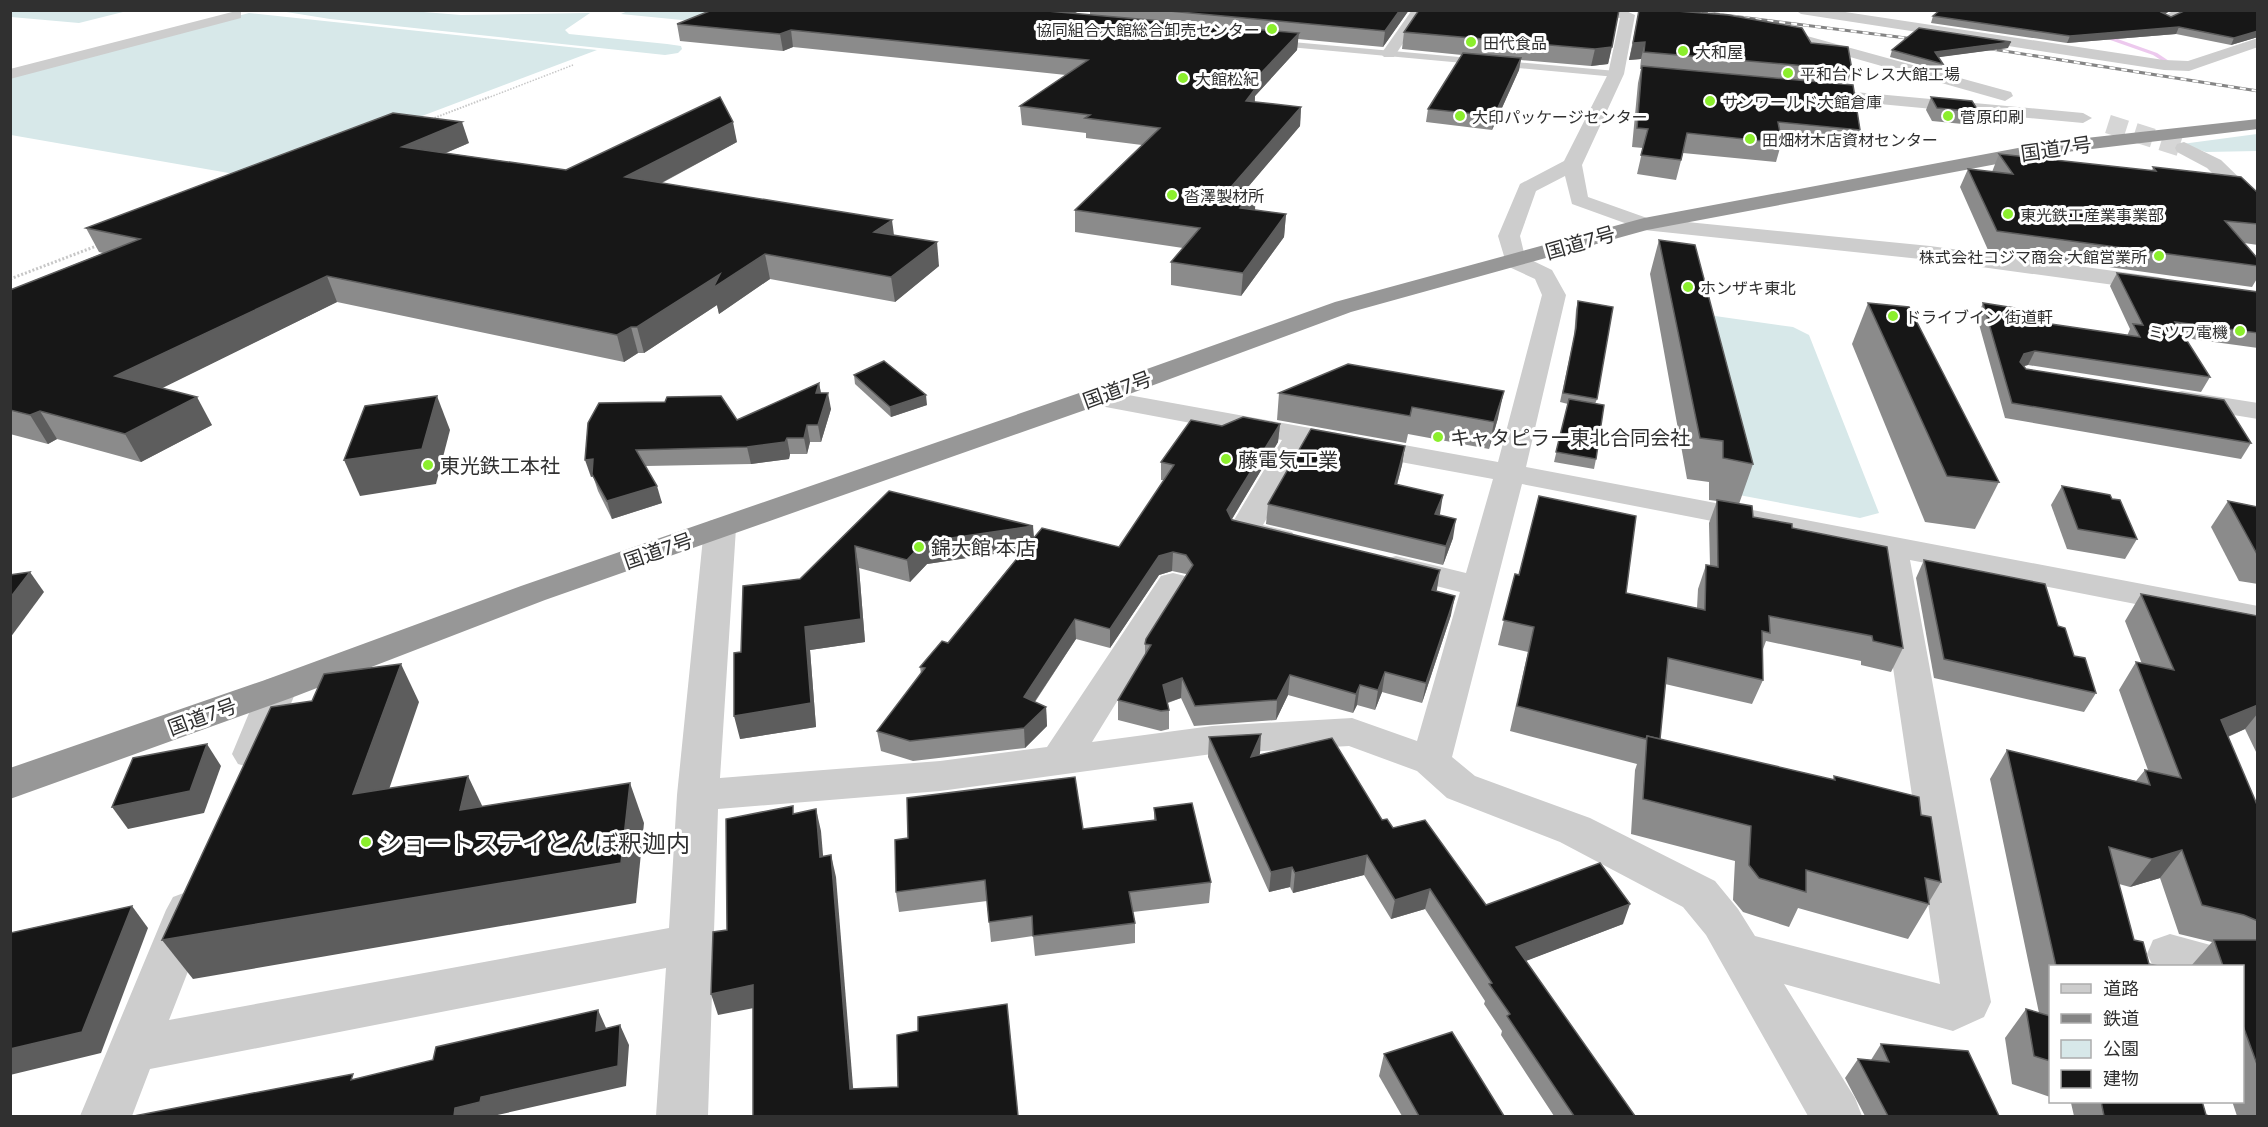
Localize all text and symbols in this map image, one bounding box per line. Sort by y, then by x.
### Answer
place label: 協同組合大館総合卸売センター [1036,20,1260,39]
marker: 協同組合大館総合卸売センター [1265,22,1279,36]
place label: 田代食品 [1483,33,1547,52]
marker: 田代食品 [1464,35,1478,49]
place label: 大和屋 [1695,42,1743,61]
marker: 大和屋 [1676,44,1690,58]
place label: 平和台ドレス大館工場 [1800,64,1960,83]
marker: 平和台ドレス大館工場 [1781,66,1795,80]
place label: 大館松紀 [1195,69,1259,88]
marker: 大館松紀 [1176,71,1190,85]
place label: サンワールド大館倉庫 [1722,92,1882,111]
marker: サンワールド大館倉庫 [1703,94,1717,108]
place label: 大印パッケージセンター [1472,107,1648,126]
place label: 菅原印刷 [1960,107,2024,126]
marker: 大印パッケージセンター [1453,109,1467,123]
marker: 菅原印刷 [1941,109,1955,123]
place label: 田畑材木店資材センター [1762,130,1938,149]
street label: 国道7号 [2019,131,2093,165]
marker: 田畑材木店資材センター [1743,132,1757,146]
place label: 沓澤製材所 [1184,186,1264,205]
marker: 沓澤製材所 [1165,188,1179,202]
place label: 東光鉄工産業事業部 [2020,205,2164,224]
marker: 東光鉄工産業事業部 [2001,207,2015,221]
street label: 国道7号 [1542,221,1618,263]
place label: 株式会社コジマ商会 大館営業所 [1919,247,2147,266]
marker: 株式会社コジマ商会 大館営業所 [2152,249,2166,263]
place label: ホンザキ東北 [1700,278,1796,297]
marker: ホンザキ東北 [1681,280,1695,294]
place label: ドライブイン 街道軒 [1905,307,2053,326]
marker: ドライブイン 街道軒 [1886,309,1900,323]
place label: ミツワ電機 [2148,322,2228,341]
marker: ミツワ電機 [2233,324,2247,338]
street label: 国道7号 [1079,365,1155,413]
place label: キャタピラー東北合同会社 [1450,425,1690,449]
marker: キャタピラー東北合同会社 [1431,430,1445,444]
place label: 藤電気工業 [1238,447,1338,471]
marker: 藤電気工業 [1219,452,1233,466]
place label: 東光鉄工本社 [440,453,560,477]
marker: 東光鉄工本社 [421,458,435,472]
street label: 国道7号 [620,527,696,573]
place label: 錦大館 本店 [931,535,1036,559]
marker: 錦大館 本店 [912,540,926,554]
street label: 国道7号 [164,692,240,740]
place label: ショートステイとんぼ釈迦内 [378,828,690,857]
marker: ショートステイとんぼ釈迦内 [359,835,373,849]
legend [2049,965,2244,1103]
text: 道路 [2103,977,2139,999]
text: 鉄道 [2103,1007,2139,1029]
text: 公園 [2103,1037,2139,1059]
text: 建物 [2103,1067,2139,1089]

